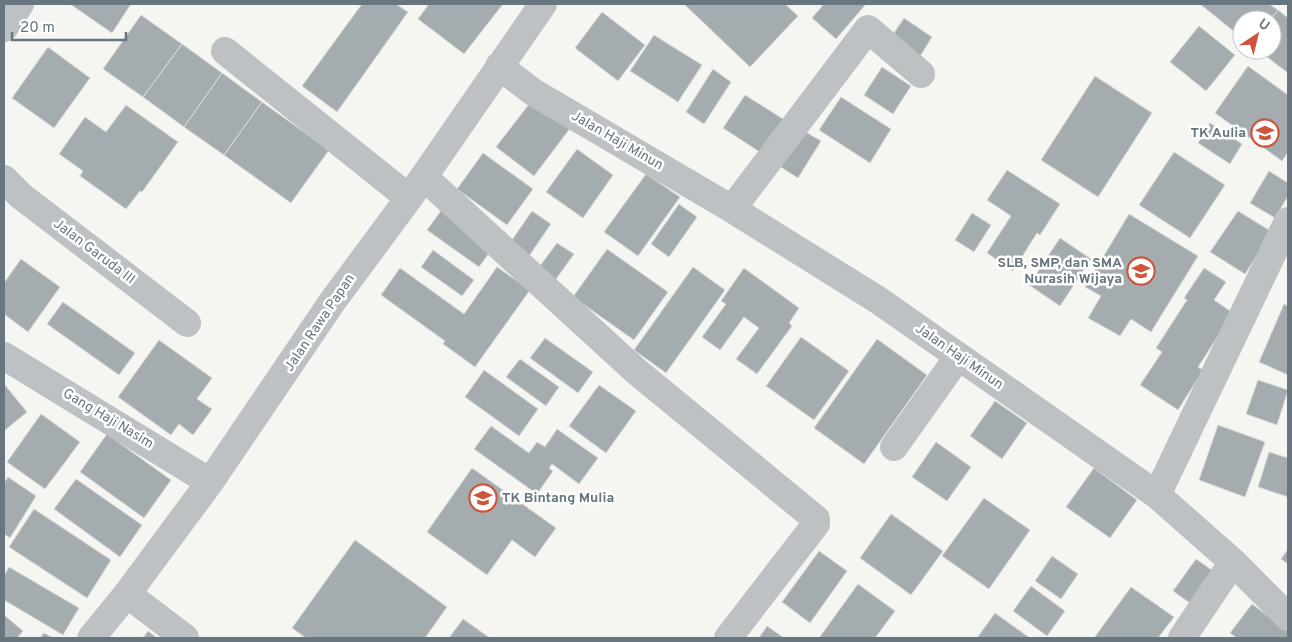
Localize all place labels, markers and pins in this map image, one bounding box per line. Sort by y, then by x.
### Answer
school or university icon: TK Aulia [1250,118,1280,148]
place label: TK Aulia [1191,125,1246,142]
place label: SLB, SMP, dan SMA Nurasih Wijaya [998,255,1122,288]
school or university icon: SLB, SMP, dan SMA Nurasih Wijaya [1126,256,1156,286]
school or university icon: TK Bintang Mulia [468,483,498,513]
place label: TK Bintang Mulia [502,490,614,507]

